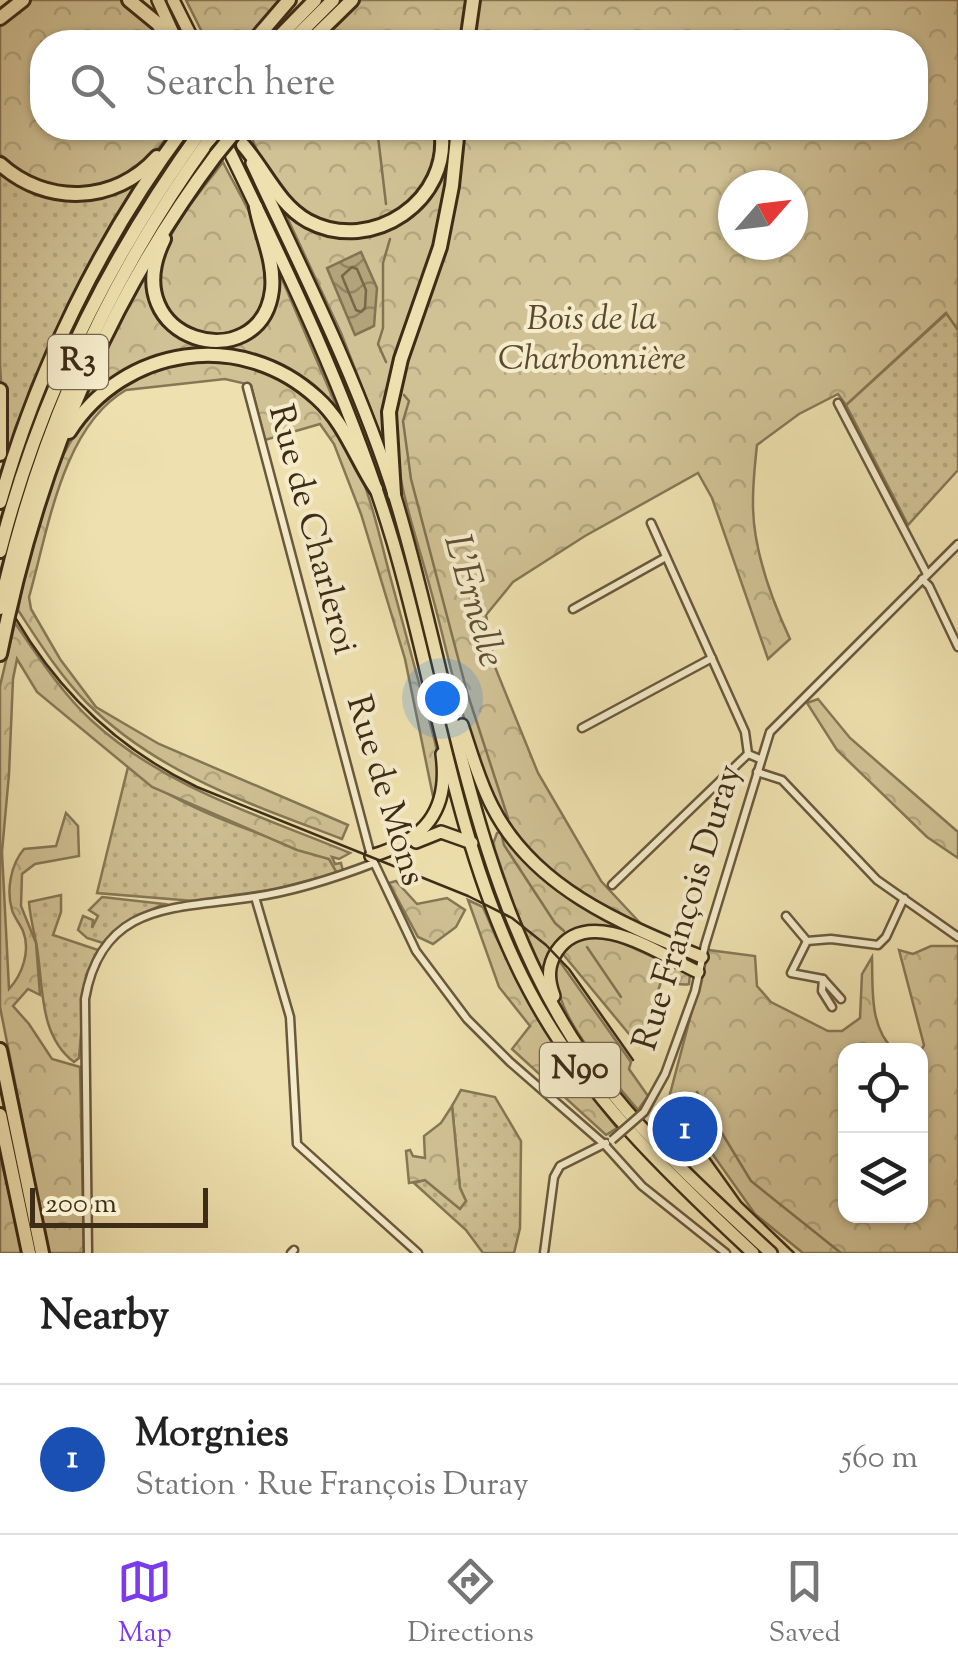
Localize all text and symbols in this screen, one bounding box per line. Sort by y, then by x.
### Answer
search box [30,30,928,140]
icon: search [65,58,120,113]
text: Search here [145,58,336,112]
north arrow [718,170,808,260]
park label: Bois de la Charbonnière [498,295,686,386]
road number: R3 [48,335,108,389]
street label: Rue de Charleroi [253,399,369,661]
water label: L'Ernelle [427,528,517,674]
your location [417,673,468,724]
street label: Rue de Mons [331,690,437,892]
street label: Rue François Duray [621,759,757,1057]
road number: N90 [540,1043,620,1097]
map controls [838,1043,928,1223]
button: locate [838,1043,928,1133]
pin: 1 [652,1092,718,1166]
button: layers [838,1133,928,1223]
scale bar [30,1183,208,1228]
text: 200 m [45,1185,117,1225]
text: Nearby [40,1288,169,1348]
text: Morgnies [135,1409,289,1463]
text: 1 [67,1436,78,1482]
text: 560 m [841,1436,918,1482]
text: Station · Rue François Duray [135,1463,529,1509]
tab: Map [117,1554,172,1654]
tab: Directions [407,1554,534,1654]
tab: Saved [769,1554,841,1654]

